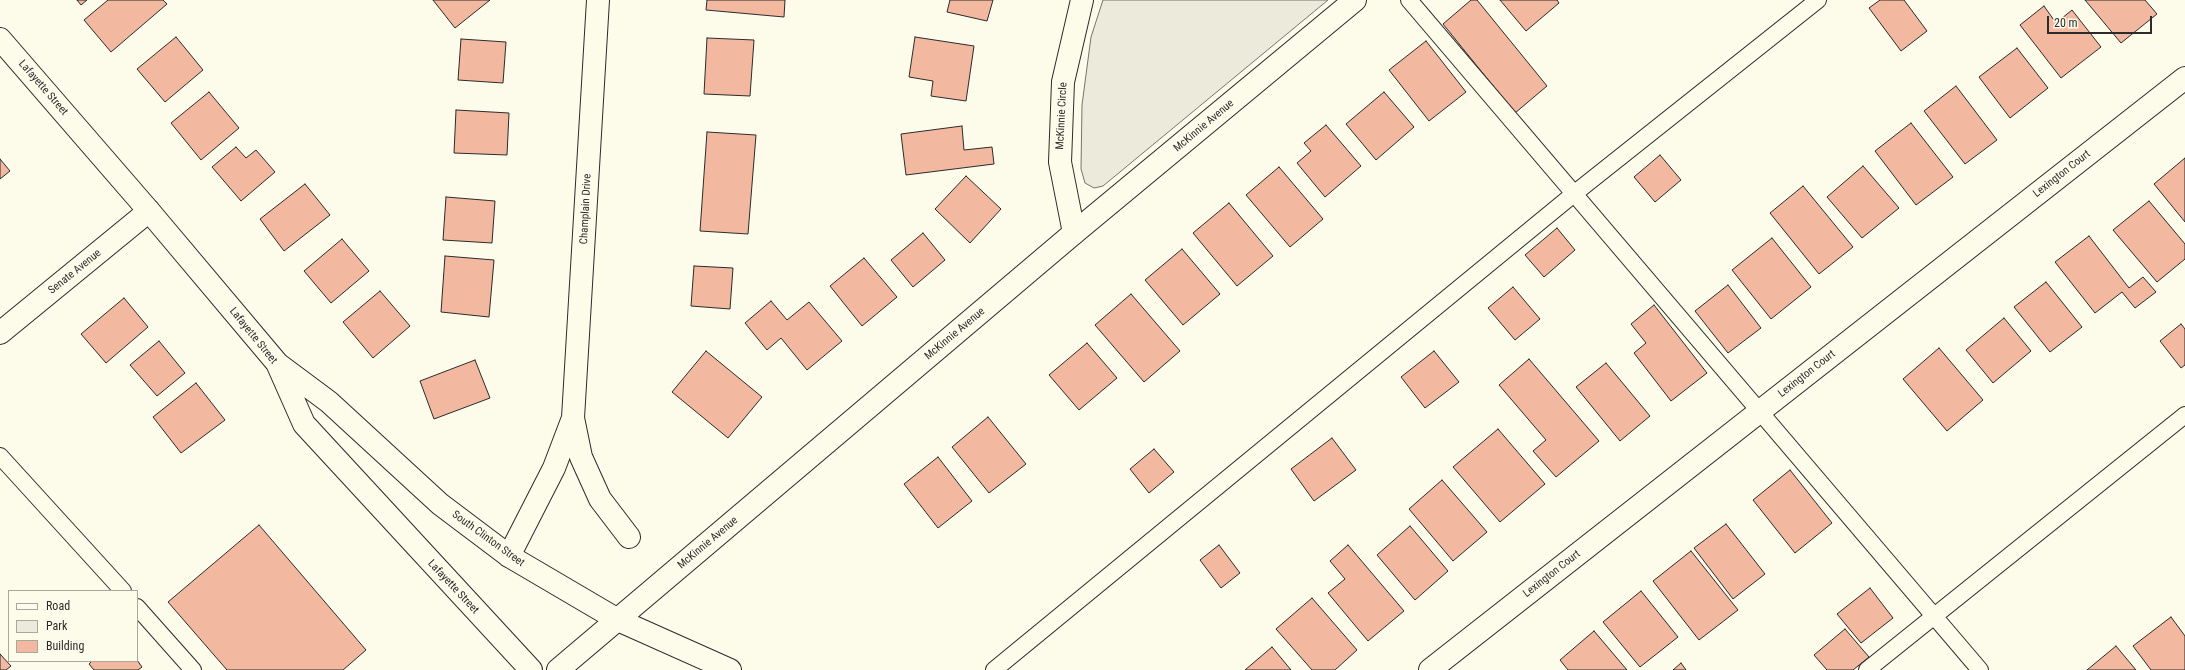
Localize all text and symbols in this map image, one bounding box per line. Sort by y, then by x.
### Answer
scale bar [2049,8,2154,34]
text: 20 m [2054,16,2078,30]
street label: Lafayette Street [15,58,71,118]
street label: McKinnie Circle [1054,82,1070,150]
street label: McKinnie Avenue [1171,97,1237,155]
street label: Lexington Court [2031,148,2093,200]
street label: Champlain Drive [578,173,594,245]
street label: Senate Avenue [46,247,104,297]
street label: Lafayette Street [226,305,280,367]
street label: McKinnie Avenue [922,305,988,363]
street label: Lexington Court [1776,348,1838,400]
street label: South Clinton Street [449,508,527,570]
street label: McKinnie Avenue [675,514,741,572]
street label: Lexington Court [1521,548,1583,600]
street label: Lafayette Street [425,557,481,617]
legend [8,590,138,662]
text: Road [46,599,70,613]
text: Park [46,619,67,633]
text: Building [46,639,84,653]

